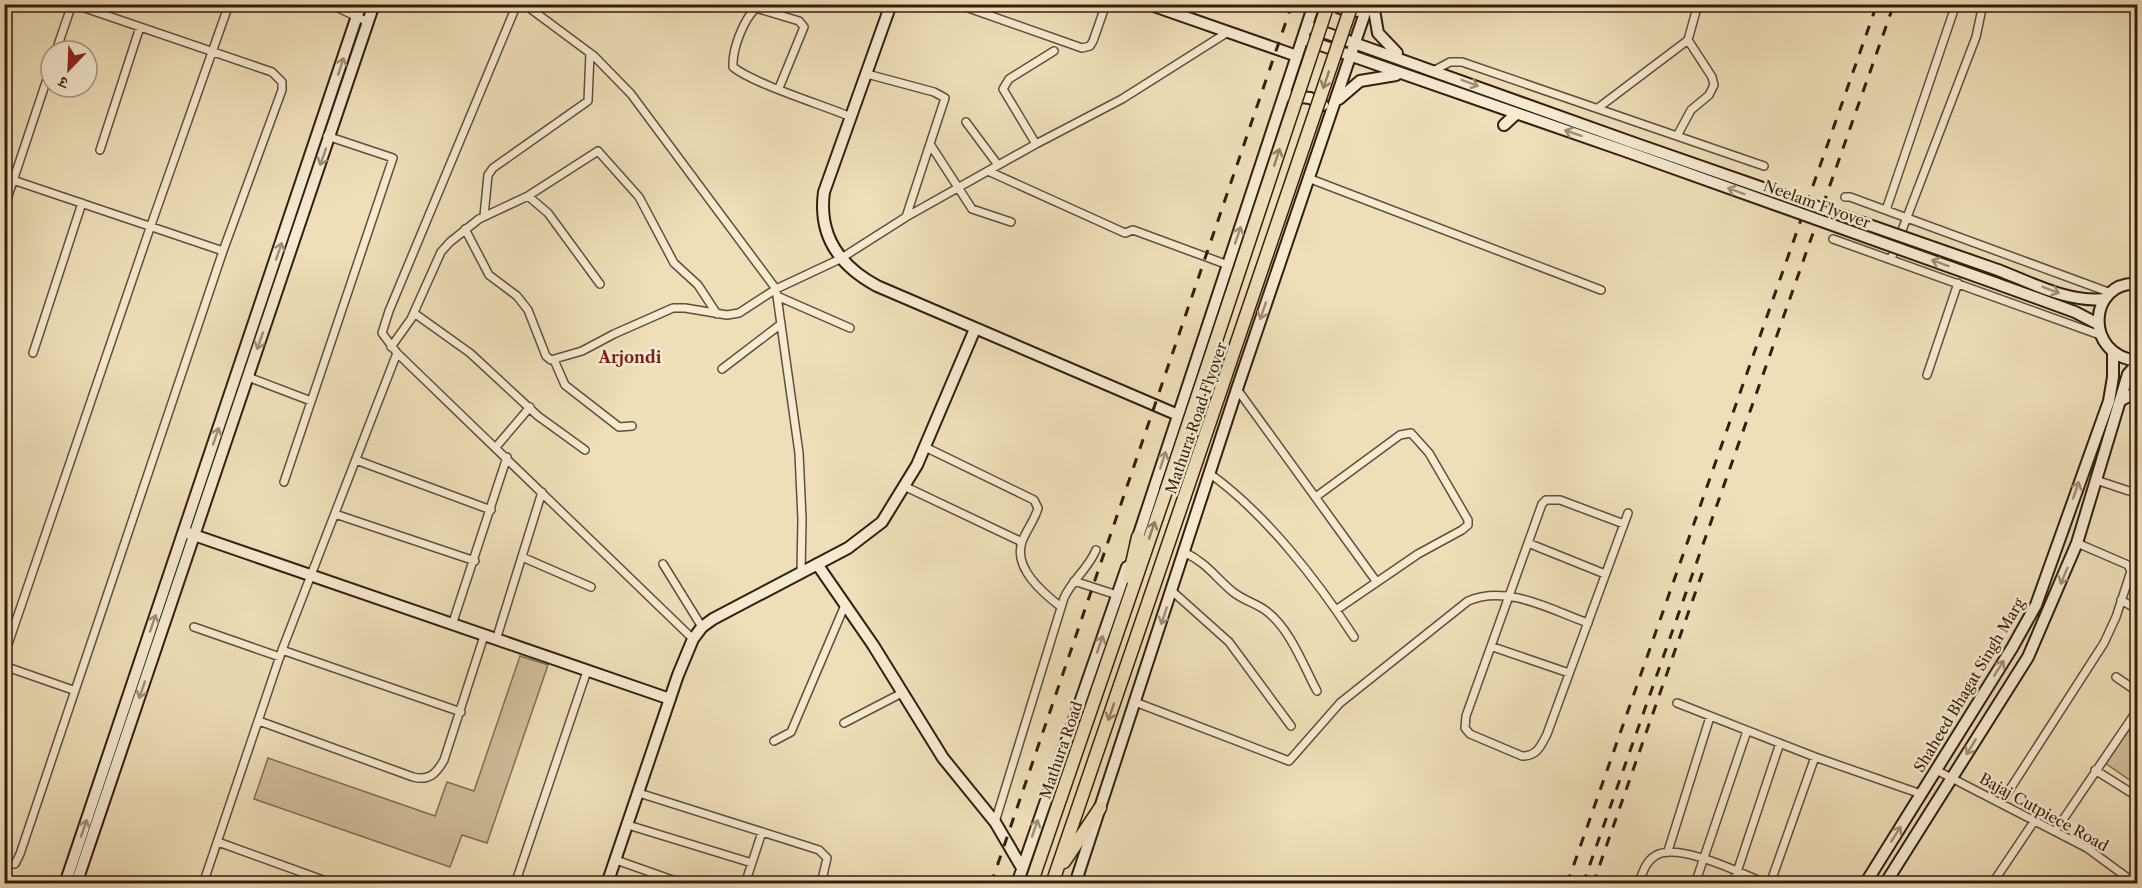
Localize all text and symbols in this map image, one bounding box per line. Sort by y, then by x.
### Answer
north arrow [39,39,99,99]
one-way arrow [336,57,347,76]
one-way arrow [1320,70,1331,89]
text: उ [54,71,72,94]
one-way arrow [1460,79,1479,90]
one-way arrow [1564,127,1583,138]
one-way arrow [317,147,328,166]
one-way arrow [1273,148,1284,167]
street label: Neelam Flyover [1761,176,1874,232]
one-way arrow [1728,184,1746,195]
one-way arrow [1233,226,1244,245]
one-way arrow [274,242,285,261]
one-way arrow [1931,257,1950,268]
one-way arrow [2041,285,2059,296]
one-way arrow [1257,301,1268,320]
one-way arrow [254,331,265,350]
street label: Mathura Road Flyover [1161,339,1231,496]
district label: Arjondi [598,347,662,367]
one-way arrow [211,427,222,446]
one-way arrow [1159,451,1170,470]
one-way arrow [2072,481,2083,500]
one-way arrow [1148,521,1159,540]
one-way arrow [2058,566,2069,585]
street label: Shaheed Bhagat Singh Marg [1909,594,2029,775]
one-way arrow [1157,606,1168,625]
one-way arrow [148,614,159,633]
one-way arrow [1096,635,1107,654]
one-way arrow [1994,660,2006,677]
one-way arrow [135,680,146,699]
street label: Mathura Road [1035,699,1087,801]
one-way arrow [1105,702,1116,721]
one-way arrow [1965,738,1977,755]
street label: Bajaj Cutpiece Road [1976,769,2112,855]
one-way arrow [79,819,90,838]
one-way arrow [1031,819,1042,838]
one-way arrow [1891,826,1903,843]

